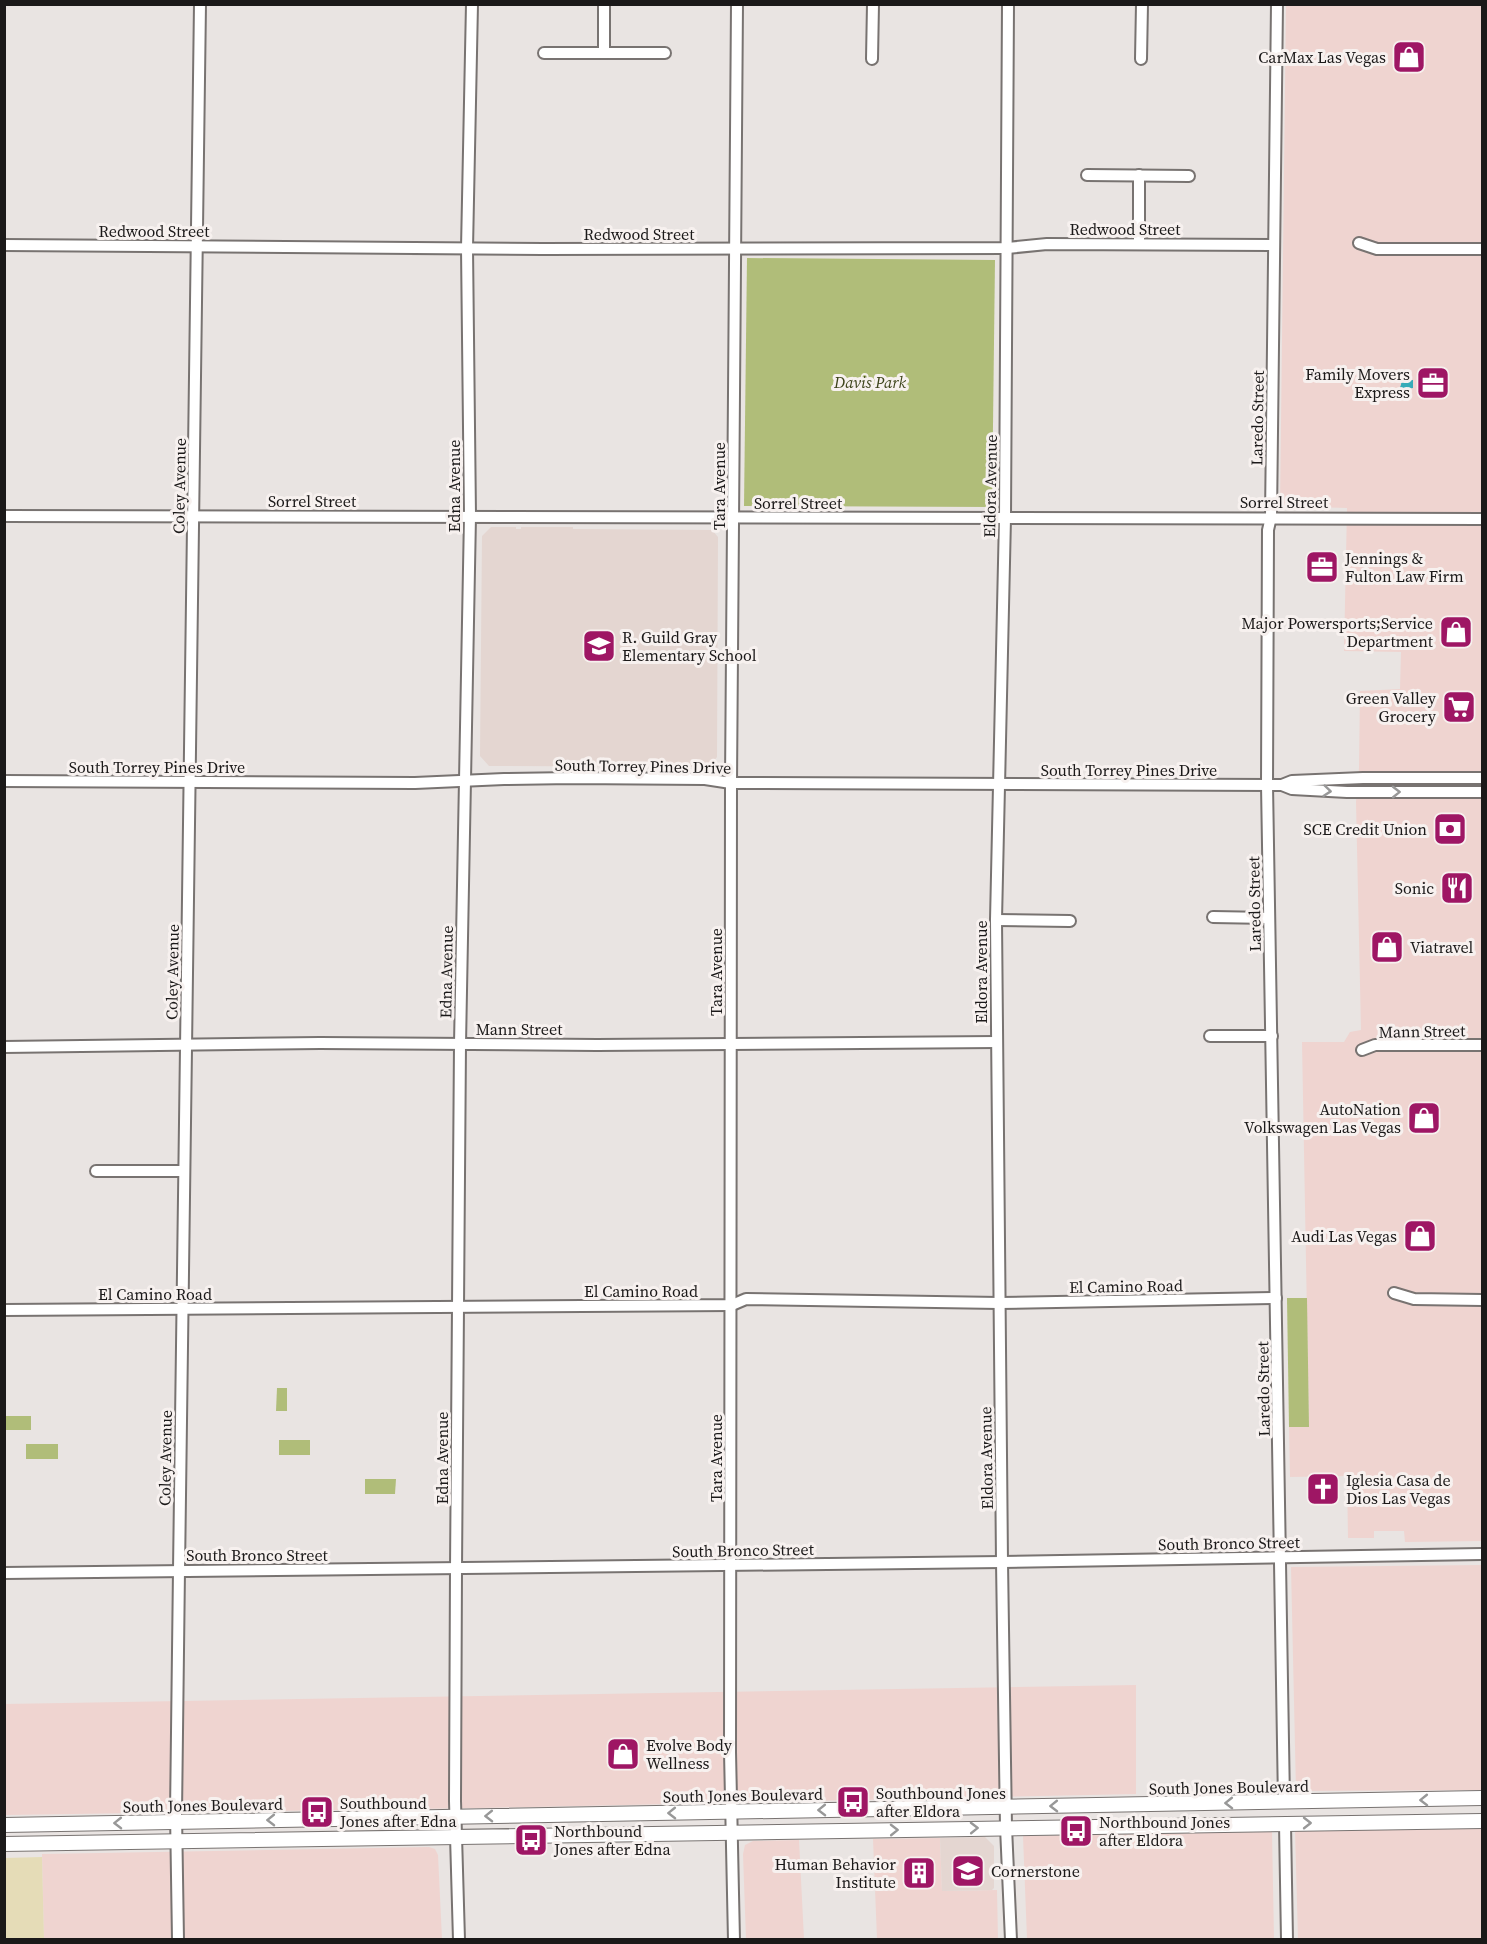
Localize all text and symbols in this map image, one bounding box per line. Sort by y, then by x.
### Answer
shop icon: CarMax Las Vegas [1391,39,1427,75]
place label: CarMax Las Vegas [1258,46,1386,68]
street label: Redwood Street [1070,218,1181,240]
street label: Redwood Street [99,220,210,242]
street label: Redwood Street [584,223,695,245]
place label: Family Movers Express [1305,363,1410,403]
office icon: Family Movers Express [1415,365,1451,401]
street label: Laredo Street [1245,369,1269,466]
park label: Davis Park [833,371,906,393]
street label: Eldora Avenue [978,434,1002,538]
street label: Coley Avenue [167,438,191,534]
street label: Edna Avenue [443,440,465,532]
street label: Tara Avenue [708,442,730,530]
street label: Sorrel Street [268,490,357,512]
street label: Sorrel Street [1240,491,1329,513]
street label: Sorrel Street [754,492,843,514]
place label: Jennings & Fulton Law Firm [1344,547,1464,587]
office icon: Jennings & Fulton Law Firm [1304,549,1340,585]
place label: Major Powersports;Service Department [1241,612,1434,652]
shop icon: Major Powersports;Service Department [1438,614,1474,650]
place label: R. Guild Gray Elementary School [622,626,757,666]
school or university icon: R. Guild Gray Elementary School [581,628,617,664]
place label: Green Valley Grocery [1346,687,1437,727]
supermarket icon: Green Valley Grocery [1441,689,1477,725]
street label: South Torrey Pines Drive [555,753,731,779]
street label: South Torrey Pines Drive [69,756,245,778]
street label: South Torrey Pines Drive [1041,759,1217,781]
one-way arrow [1323,784,1332,797]
one-way arrow [1391,786,1400,798]
bank icon: SCE Credit Union [1432,811,1468,847]
place label: SCE Credit Union [1304,818,1427,840]
street label: Laredo Street [1242,855,1266,952]
restaurant icon: Sonic [1439,870,1475,906]
place label: Sonic [1395,877,1434,899]
street label: Eldora Avenue [970,920,992,1024]
street label: Coley Avenue [160,924,184,1020]
street label: Edna Avenue [434,925,458,1019]
street label: Tara Avenue [705,928,727,1016]
shop icon: Viatravel [1369,929,1405,965]
place label: Viatravel [1410,936,1474,958]
street label: Mann Street [476,1018,563,1040]
street label: Mann Street [1378,1019,1466,1043]
place label: AutoNation Volkswagen Las Vegas [1244,1098,1401,1138]
shop icon: AutoNation Volkswagen Las Vegas [1406,1100,1442,1136]
shop icon: Audi Las Vegas [1402,1218,1438,1254]
place label: Audi Las Vegas [1291,1225,1397,1247]
street label: El Camino Road [1069,1274,1183,1298]
street label: El Camino Road [584,1280,698,1302]
street label: El Camino Road [98,1283,212,1305]
street label: Laredo Street [1251,1340,1275,1437]
street label: Eldora Avenue [974,1406,998,1510]
street label: Coley Avenue [153,1410,177,1506]
street label: Edna Avenue [431,1412,453,1504]
street label: Tara Avenue [705,1414,727,1502]
place label: Iglesia Casa de Dios Las Vegas [1346,1469,1451,1509]
church icon: Iglesia Casa de Dios Las Vegas [1305,1471,1341,1507]
street label: South Bronco Street [1158,1531,1301,1555]
street label: South Bronco Street [672,1538,815,1562]
street label: South Bronco Street [186,1544,329,1566]
place label: Evolve Body Wellness [646,1734,733,1774]
shop icon: Evolve Body Wellness [605,1736,641,1772]
street label: South Jones Boulevard [1149,1775,1309,1799]
place label: Southbound Jones after Eldora [876,1782,1006,1822]
street label: South Jones Boulevard [663,1783,823,1807]
bus stop icon: Southbound Jones after Eldora [835,1784,871,1820]
place label: Southbound Jones after Edna [339,1792,457,1832]
street label: South Jones Boulevard [123,1793,283,1817]
one-way arrow [1420,1793,1429,1806]
bus stop icon: Southbound Jones after Edna [299,1794,335,1830]
one-way arrow [1225,1797,1234,1809]
one-way arrow [1049,1800,1058,1813]
one-way arrow [817,1804,826,1816]
one-way arrow [668,1807,677,1820]
one-way arrow [484,1810,493,1823]
place label: Northbound Jones after Eldora [1099,1811,1230,1851]
bus stop icon: Northbound Jones after Eldora [1058,1813,1094,1849]
one-way arrow [267,1814,276,1826]
one-way arrow [113,1816,122,1829]
one-way arrow [1302,1817,1311,1830]
place label: Northbound Jones after Edna [553,1820,671,1860]
bus stop icon: Northbound Jones after Edna [513,1822,549,1858]
one-way arrow [969,1822,978,1834]
one-way arrow [889,1824,898,1836]
place label: Human Behavior Institute [775,1853,896,1893]
school or university icon: Cornerstone [950,1853,986,1889]
building icon: Human Behavior Institute [901,1855,937,1891]
place label: Cornerstone [991,1860,1080,1882]

